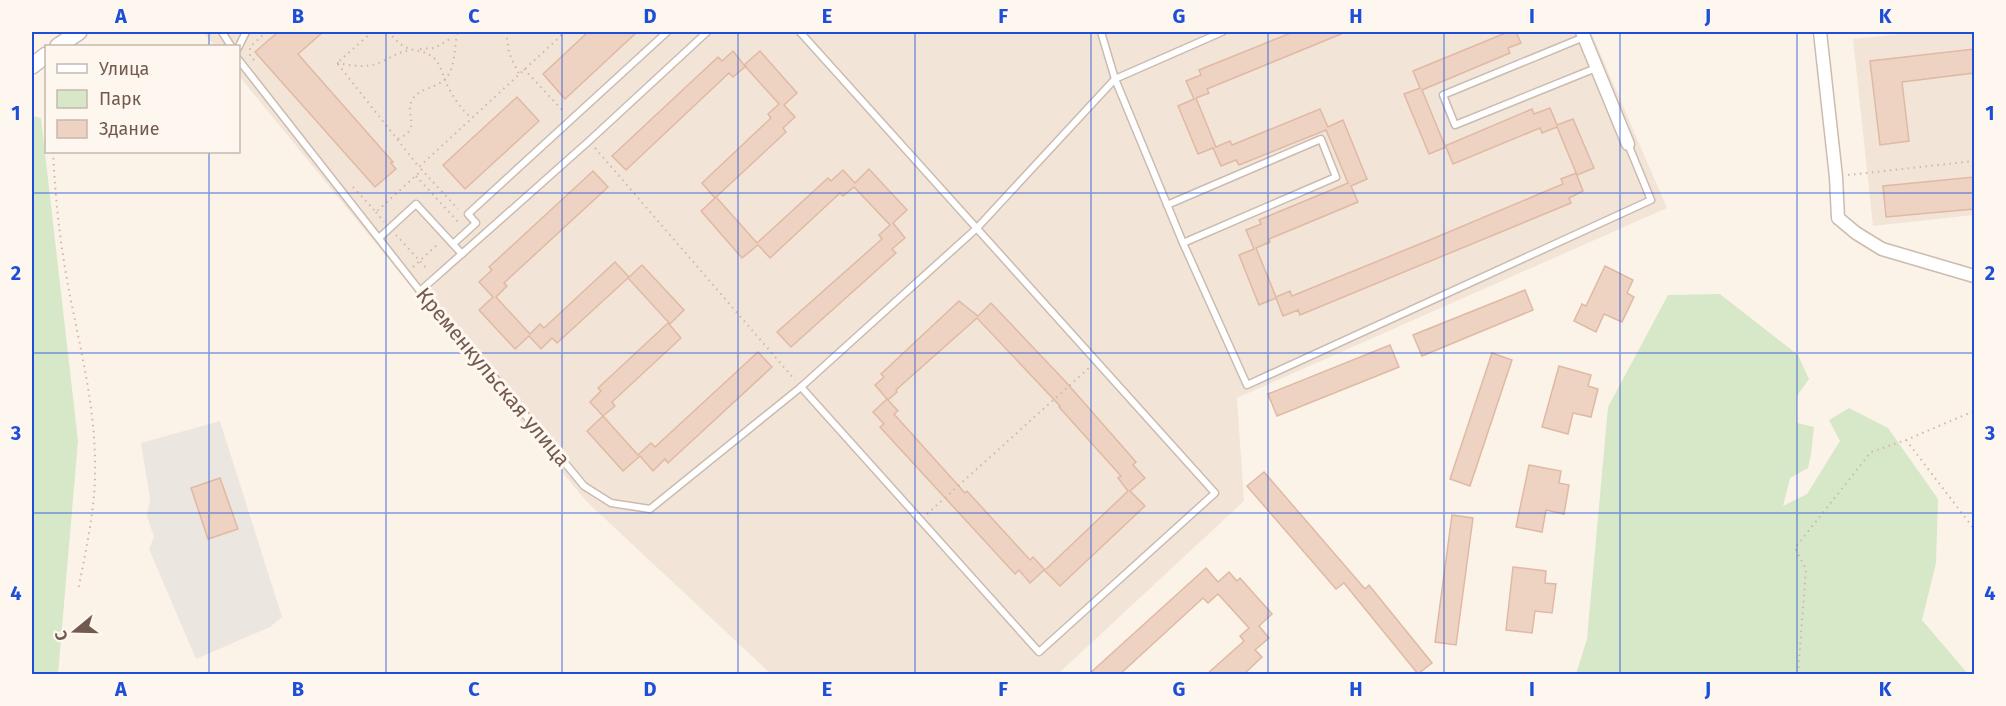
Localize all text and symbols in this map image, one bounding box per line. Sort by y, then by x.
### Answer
text: A [114,4,128,28]
text: B [292,4,304,28]
text: C [468,4,480,28]
text: D [643,4,657,28]
text: E [822,4,832,28]
text: F [998,4,1008,28]
text: G [1173,4,1185,28]
text: H [1349,4,1363,28]
text: I [1529,4,1535,28]
text: J [1704,4,1711,28]
text: K [1879,4,1892,28]
legend [45,45,240,153]
text: Улица [99,58,149,80]
text: Парк [99,88,142,110]
text: 1 [11,101,21,125]
text: 1 [1985,101,1995,125]
text: Здание [99,118,160,140]
text: 2 [11,261,21,285]
text: 2 [1985,261,1995,285]
street label: Кременкульская улица [410,282,576,472]
text: 3 [10,421,21,445]
text: 3 [1984,421,1995,445]
text: 4 [10,581,22,605]
text: 4 [1984,581,1996,605]
north arrow [45,601,105,661]
text: С [51,628,72,643]
text: A [114,677,128,701]
text: B [292,677,304,701]
text: C [468,677,480,701]
text: D [643,677,657,701]
text: E [822,677,832,701]
text: F [998,677,1008,701]
text: G [1173,677,1185,701]
text: H [1349,677,1363,701]
text: I [1529,677,1535,701]
text: J [1704,677,1711,701]
text: K [1879,677,1892,701]

